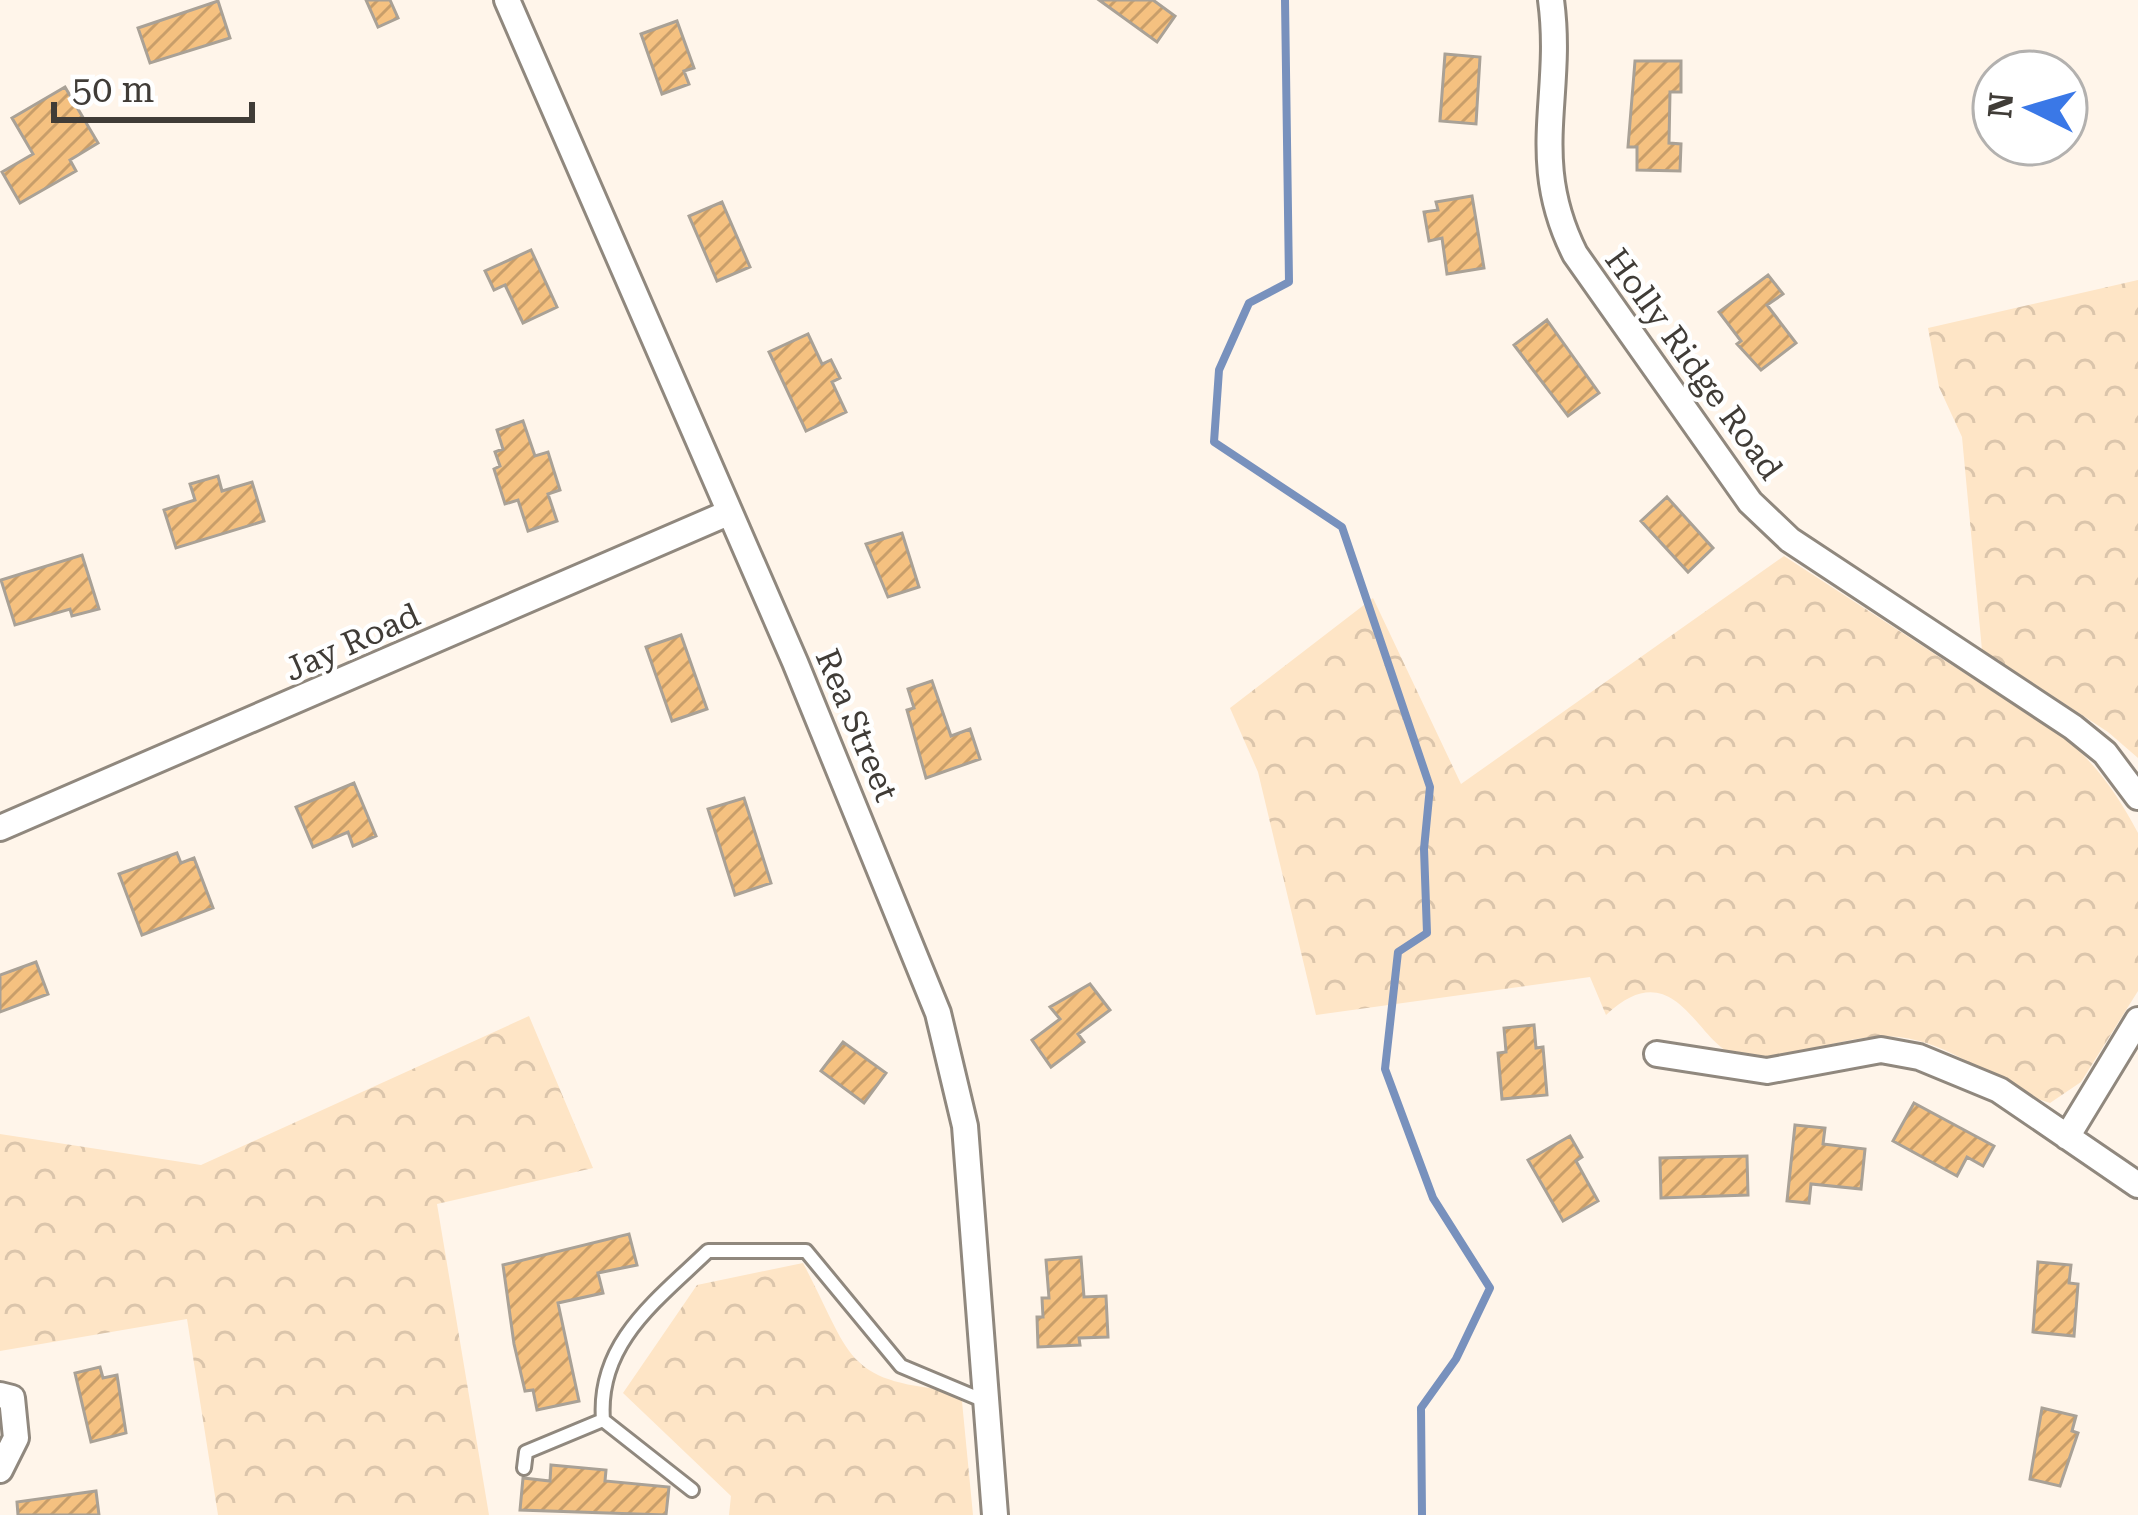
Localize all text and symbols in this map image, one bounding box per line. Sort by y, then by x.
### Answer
scale bar [54,48,252,122]
north arrow [1970,48,2090,168]
text: 50 m [72,69,154,111]
text: N [1980,91,2021,120]
street label: Holly Ridge Road [1597,241,1791,487]
street label: Jay Road [278,595,426,689]
street label: Rea Street [808,643,906,807]

